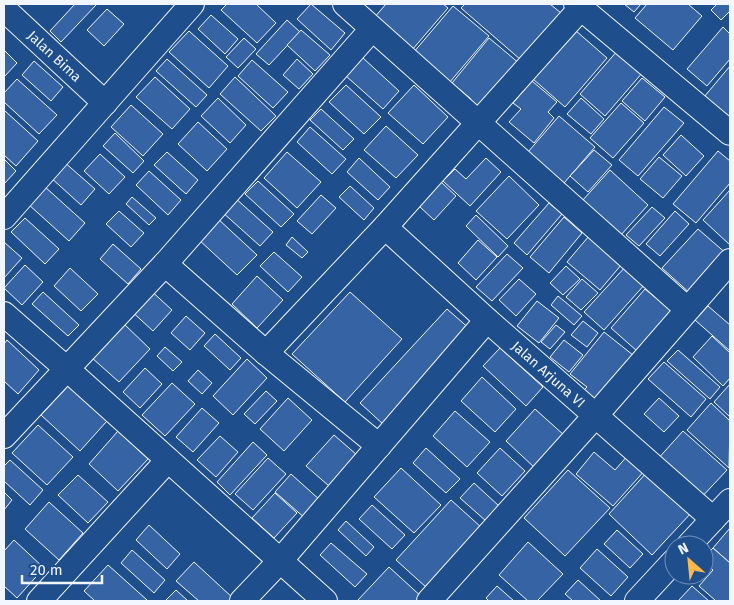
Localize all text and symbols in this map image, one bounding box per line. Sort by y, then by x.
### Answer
street label: Jalan Bima [24,27,85,86]
street label: Jalan Arjuna VI [508,338,588,411]
north arrow [664,535,714,585]
text: N [675,539,691,559]
scale bar [22,552,102,584]
text: 20 m [30,561,63,579]

